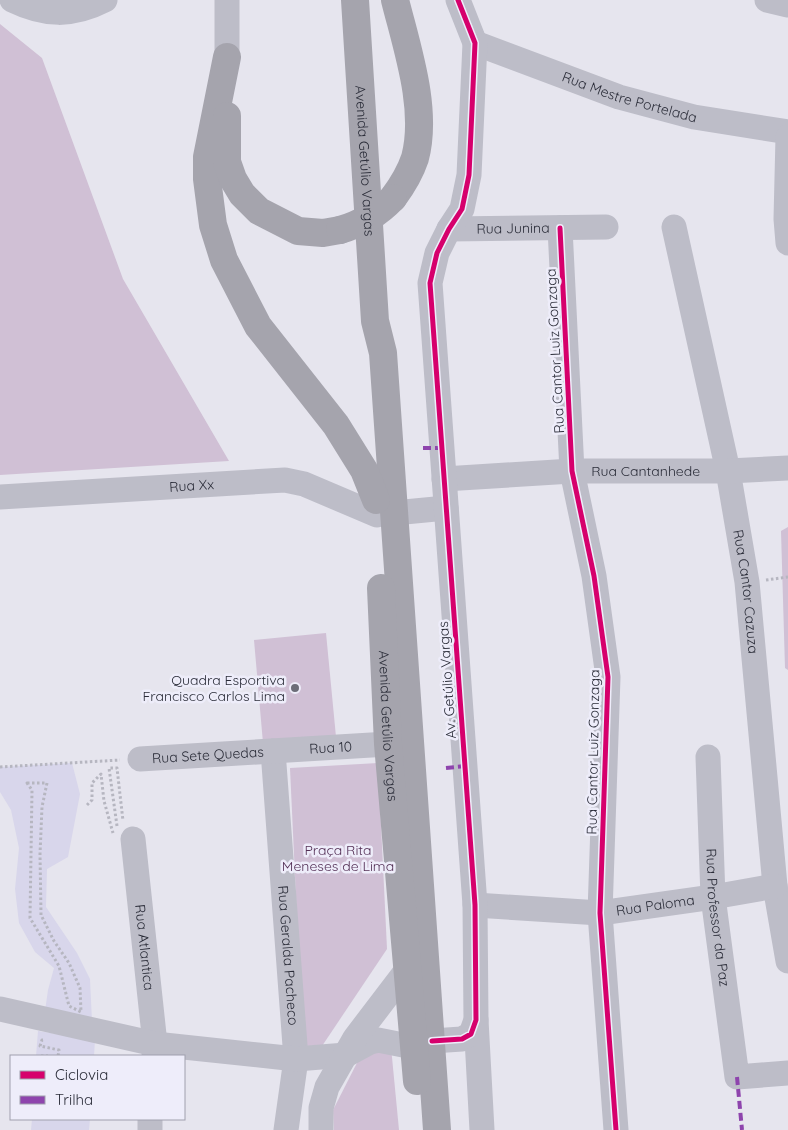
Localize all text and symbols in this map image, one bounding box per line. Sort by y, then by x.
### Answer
street label: Rua Mestre Portelada [560,67,699,126]
street label: Avenida Getúlio Vargas [351,85,379,237]
street label: Rua Junina [476,219,550,238]
street label: Rua Cantor Luiz Gonzaga [542,268,568,434]
street label: Rua Cantanhede [591,462,700,480]
street label: Rua Xx [169,475,215,496]
street label: Rua Cantor Cazuza [729,528,763,655]
street label: Av. Getúlio Vargas [434,621,460,739]
street label: Avenida Getúlio Vargas [375,650,402,802]
street label: Rua Cantor Luiz Gonzaga [583,669,603,835]
place label: Quadra Esportiva Francisco Carlos Lima [142,671,285,705]
marker: Quadra Esportiva Francisco Carlos Lima [289,682,301,694]
street label: Rua 10 [309,737,353,758]
street label: Rua Sete Quedas [151,743,264,767]
park label: Praça Rita Meneses de Lima [282,841,394,875]
street label: Rua Professor da Paz [702,848,734,988]
street label: Rua Geralda Pacheco [274,885,302,1026]
street label: Rua Paloma [615,891,696,920]
street label: Rua Atlantica [131,903,158,991]
legend [10,1055,185,1120]
text: Ciclovia [55,1065,108,1084]
text: Trilha [55,1090,93,1109]

